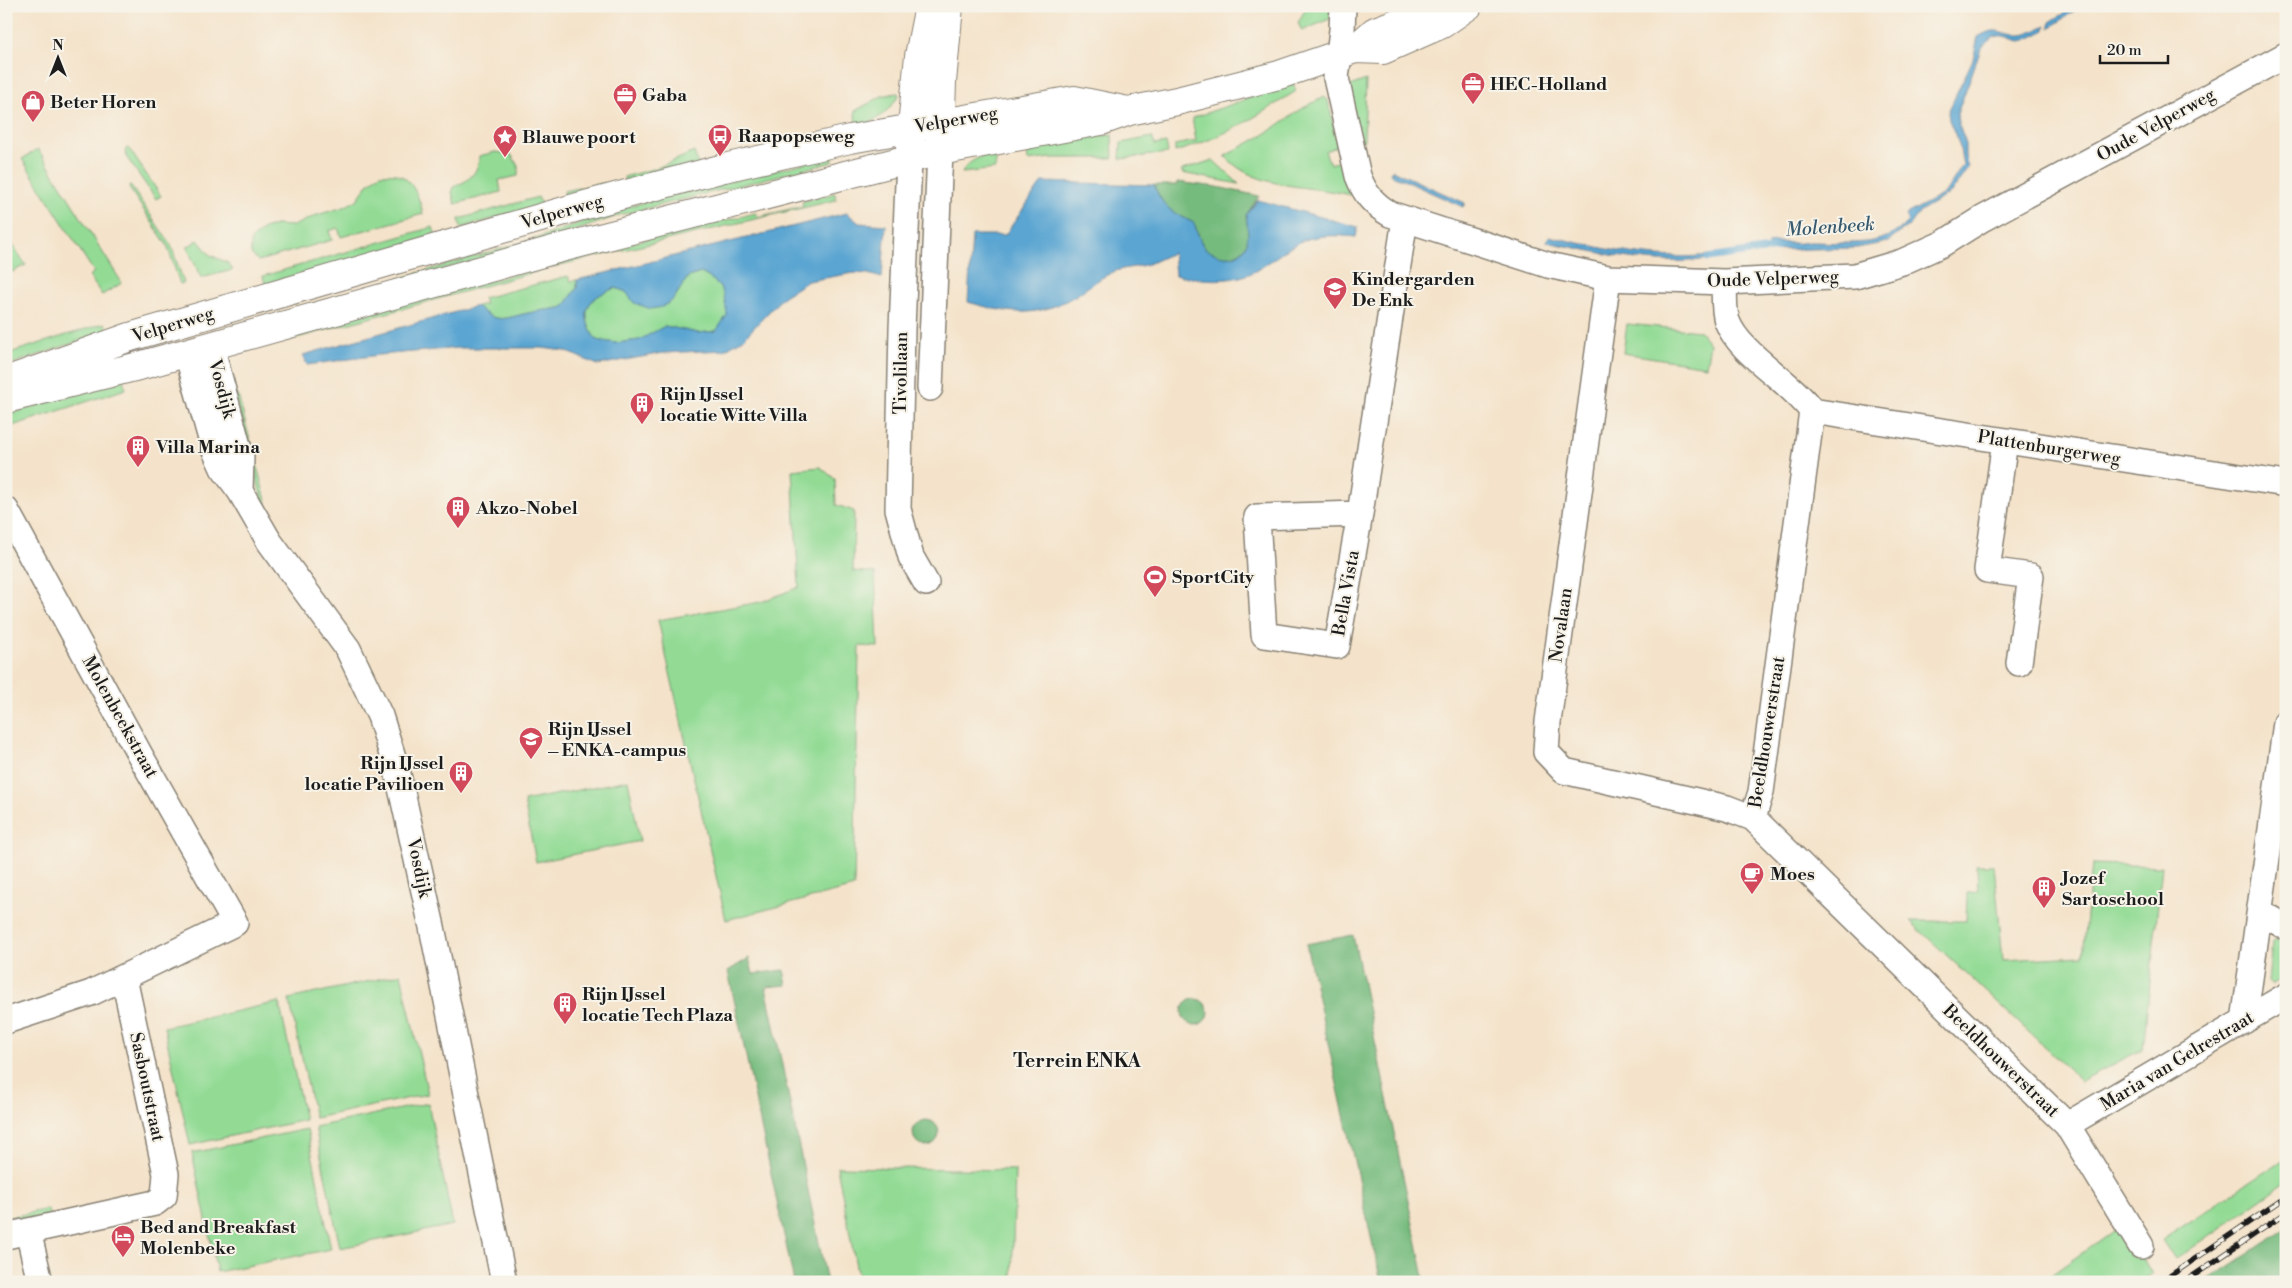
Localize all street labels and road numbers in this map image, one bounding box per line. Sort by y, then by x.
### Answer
street label: Oude Velperweg [2093,83,2220,167]
street label: Velperweg [911,101,1000,139]
street label: Velperweg [517,189,606,235]
street label: Oude Velperweg [1707,265,1840,293]
street label: Velperweg [128,301,217,349]
street label: Tivolilaan [889,331,913,415]
street label: Vosdijk [203,356,241,423]
street label: Plattenburgerweg [1976,425,2123,471]
street label: Bella Vista [1327,547,1365,639]
street label: Novalaan [1544,586,1578,664]
street label: Molenbeekstraat [77,652,163,783]
street label: Beeldhouwerstraat [1743,654,1790,811]
street label: Vosdijk [401,835,437,901]
street label: Beeldhouwerstraat [1937,999,2065,1123]
street label: Maria van Gelrestraat [2096,1006,2259,1116]
street label: Sasboutstraat [124,1030,170,1144]

